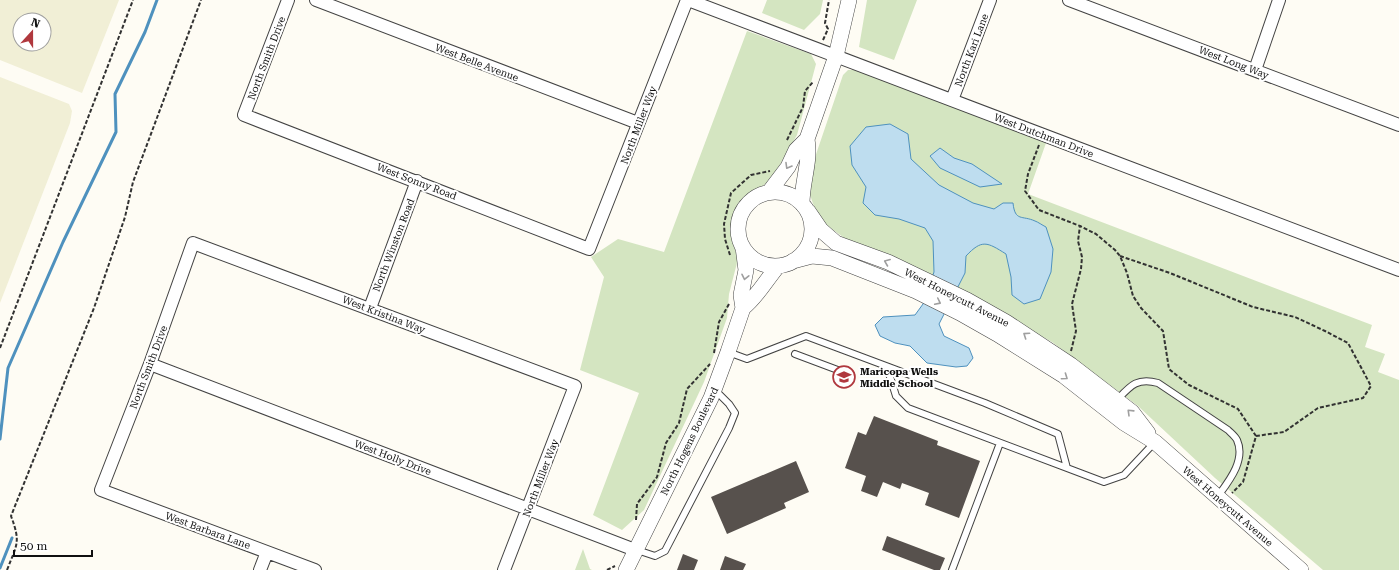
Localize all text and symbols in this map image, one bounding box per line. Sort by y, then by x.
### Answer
north arrow [12,12,52,52]
street label: North Kari Lane [953,12,991,88]
street label: North Smith Drive [245,14,288,101]
text: N [29,16,42,31]
street label: West Belle Avenue [434,41,521,84]
street label: West Long Way [1197,44,1270,81]
street label: North Miller Way [618,84,658,166]
street label: West Dutchman Drive [993,111,1096,160]
street label: West Sonny Road [375,161,459,202]
one-way arrow [786,162,793,169]
street label: North Winston Road [371,197,417,293]
one-way arrow [883,259,890,267]
street label: West Honeycutt Avenue [903,266,1011,329]
one-way arrow [741,274,749,280]
street label: West Kristina Way [341,294,427,335]
one-way arrow [933,297,941,305]
street label: North Smith Drive [127,323,170,410]
one-way arrow [1023,332,1030,340]
school or university icon: Maricopa Wells Middle School [831,364,857,390]
place label: Maricopa Wells Middle School [860,366,938,389]
one-way arrow [1060,372,1067,379]
street label: North Hogens Boulevard [658,385,721,497]
one-way arrow [1127,409,1135,417]
street label: North Miller Way [520,437,560,519]
street label: West Holly Drive [353,438,433,477]
street label: West Honeycutt Avenue [1180,464,1275,549]
street label: West Barbara Lane [164,510,252,551]
scale bar [14,532,92,558]
text: 50 m [20,539,47,553]

